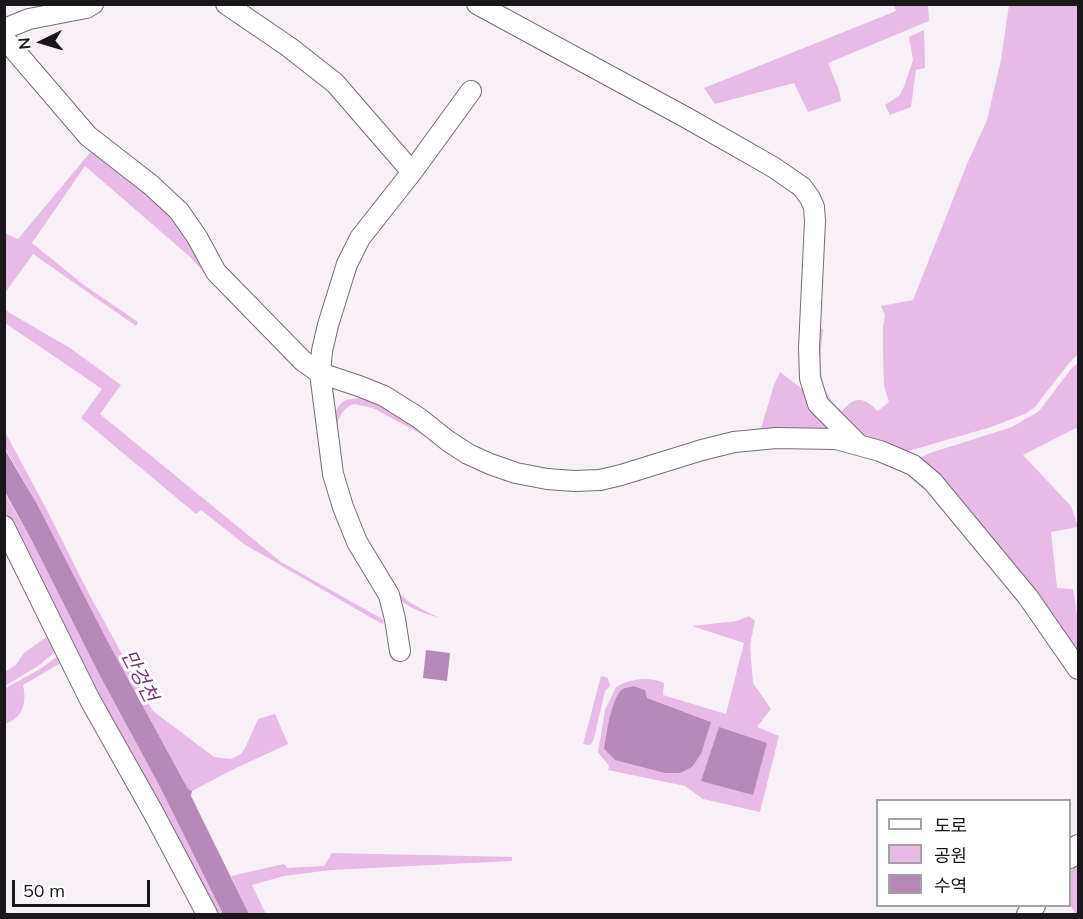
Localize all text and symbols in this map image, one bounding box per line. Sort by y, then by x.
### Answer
north arrow [12,12,72,72]
text: N [14,37,35,50]
water label: 만겅천 [116,646,162,706]
legend [876,799,1071,907]
text: 도로 [934,814,967,837]
text: 공원 [934,844,967,867]
scale bar [15,868,153,906]
text: 수역 [934,874,967,897]
text: 50 m [23,879,65,902]

